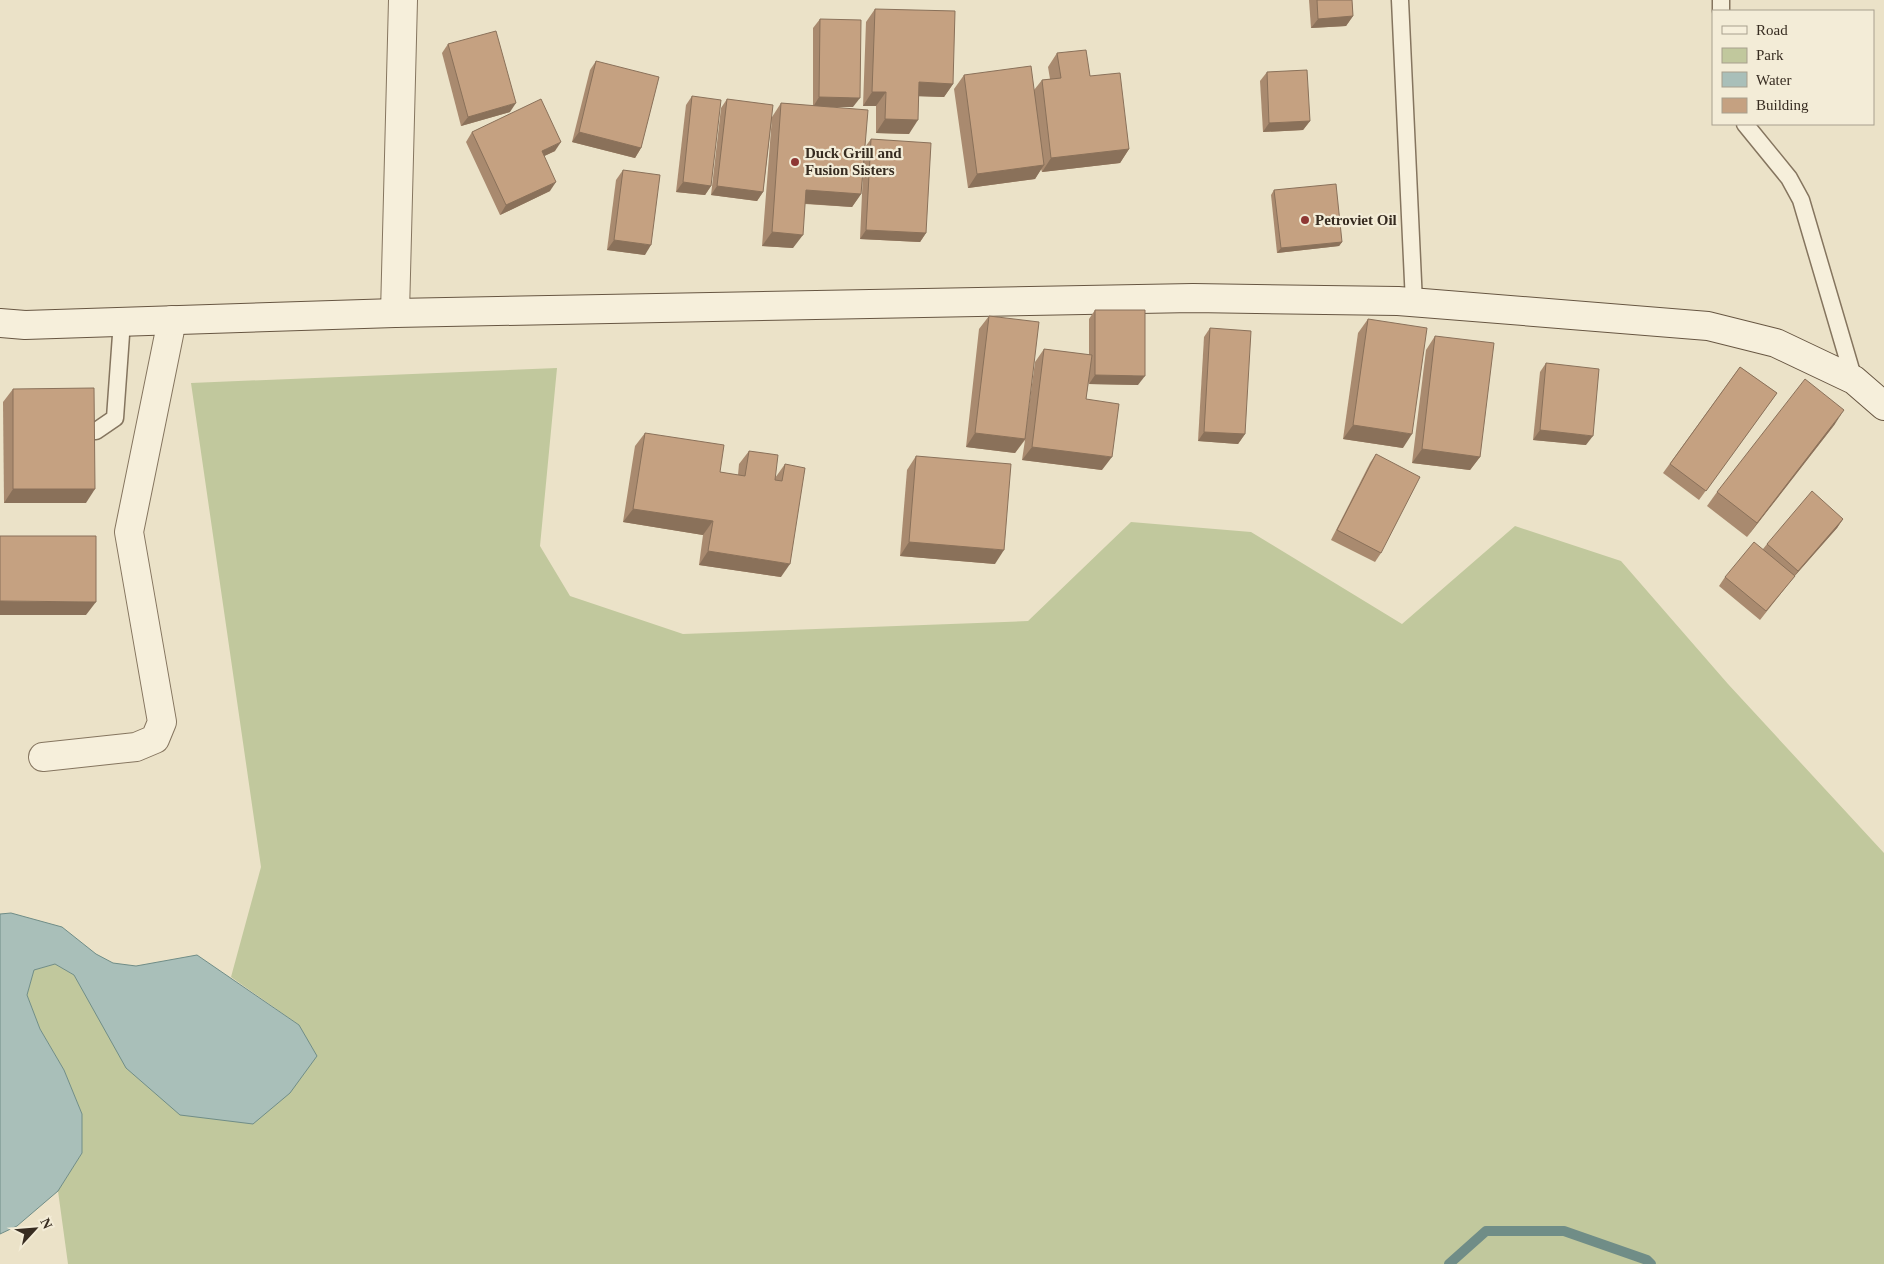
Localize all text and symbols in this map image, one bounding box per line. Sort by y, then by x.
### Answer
legend [1712,10,1874,125]
text: Road [1756,22,1788,38]
text: Park [1756,47,1784,63]
text: Water [1756,72,1791,88]
text: Building [1756,97,1809,113]
place label: Duck Grill and Fusion Sisters [805,145,902,178]
marker: Duck Grill and Fusion Sisters [789,156,801,168]
place label: Petroviet Oil [1315,212,1397,228]
marker: Petroviet Oil [1299,214,1311,226]
north arrow [10,1204,60,1254]
text: N [37,1216,55,1231]

